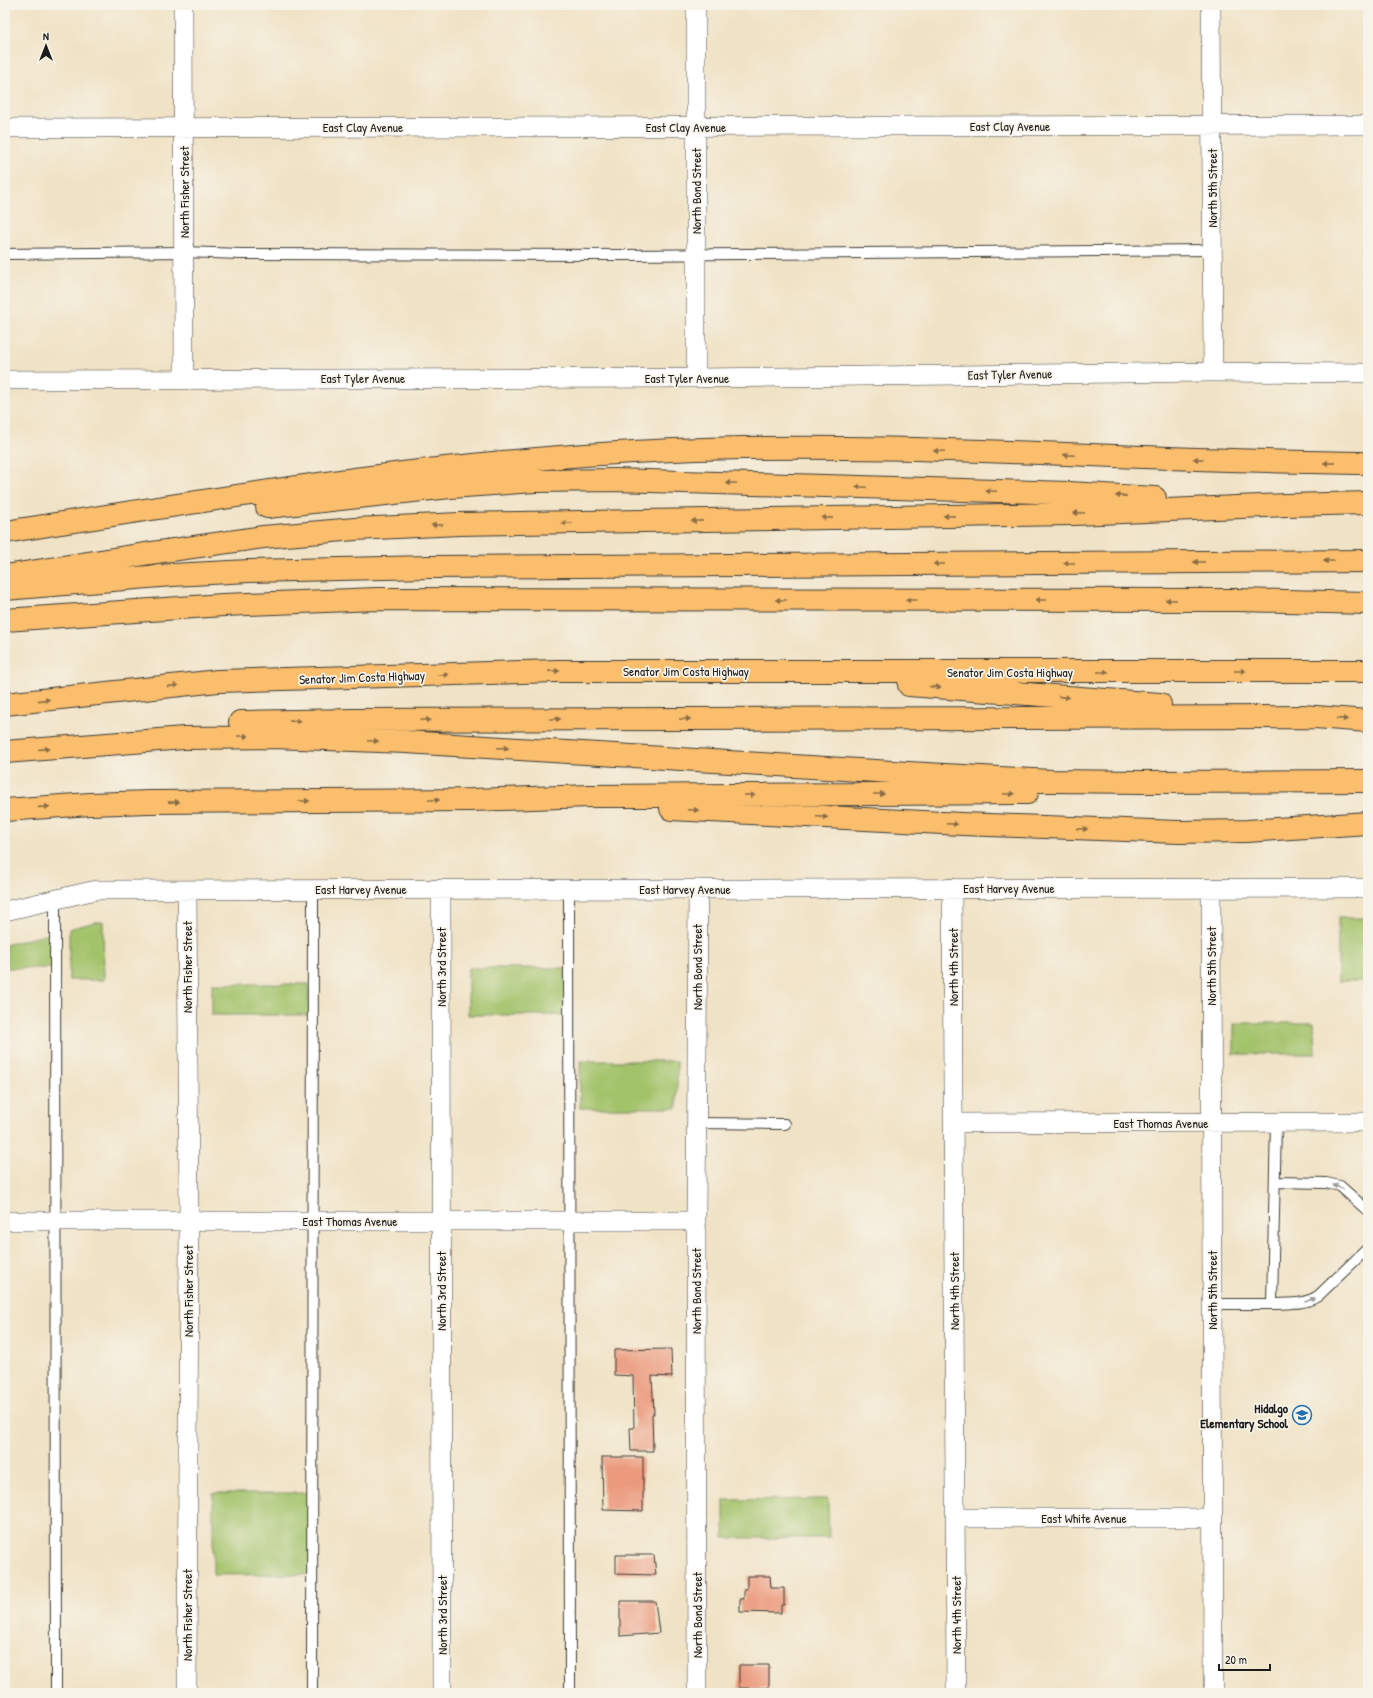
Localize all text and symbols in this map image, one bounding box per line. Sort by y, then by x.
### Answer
north arrow [26,26,66,66]
text: N [43,29,49,43]
street label: East Clay Avenue [970,117,1050,135]
street label: East Clay Avenue [323,118,403,136]
street label: East Clay Avenue [646,118,726,136]
street label: North Fisher Street [175,146,193,238]
street label: North Bond Street [687,147,705,234]
street label: North 5th Street [1203,148,1221,227]
street label: East Tyler Avenue [968,364,1052,384]
street label: East Tyler Avenue [321,369,405,387]
street label: East Tyler Avenue [645,369,729,387]
one-way arrow [933,447,945,454]
one-way arrow [1062,452,1075,458]
one-way arrow [1192,456,1205,462]
one-way arrow [1322,460,1335,466]
one-way arrow [724,480,737,486]
one-way arrow [854,484,867,490]
one-way arrow [984,488,997,494]
one-way arrow [1115,492,1127,499]
one-way arrow [1073,510,1085,517]
one-way arrow [942,513,955,519]
one-way arrow [820,515,833,521]
one-way arrow [690,518,703,524]
one-way arrow [560,520,573,526]
one-way arrow [431,522,443,529]
one-way arrow [1322,558,1335,564]
one-way arrow [1192,559,1205,565]
one-way arrow [1062,560,1075,566]
one-way arrow [932,561,945,567]
one-way arrow [774,597,787,603]
one-way arrow [904,597,917,603]
one-way arrow [1034,597,1047,603]
one-way arrow [1164,597,1177,603]
street label: Senator Jim Costa Highway [623,662,750,680]
street label: Senator Jim Costa Highway [947,663,1074,681]
street label: Senator Jim Costa Highway [299,666,426,688]
one-way arrow [548,668,560,675]
one-way arrow [1234,668,1246,675]
one-way arrow [1097,669,1110,675]
one-way arrow [437,671,449,678]
one-way arrow [167,682,179,689]
one-way arrow [929,683,941,690]
one-way arrow [1058,693,1070,700]
one-way arrow [38,697,50,703]
one-way arrow [1336,715,1348,722]
one-way arrow [549,716,562,722]
one-way arrow [679,716,692,722]
one-way arrow [419,717,432,723]
one-way arrow [289,718,302,724]
one-way arrow [237,733,249,740]
one-way arrow [367,737,379,744]
one-way arrow [38,745,50,752]
one-way arrow [497,745,509,752]
one-way arrow [873,791,886,797]
one-way arrow [1003,791,1016,797]
one-way arrow [743,792,756,798]
one-way arrow [428,797,441,803]
one-way arrow [298,798,311,804]
one-way arrow [168,799,181,805]
one-way arrow [38,803,50,810]
one-way arrow [687,807,699,814]
one-way arrow [816,814,829,820]
one-way arrow [946,820,958,827]
one-way arrow [1076,826,1088,833]
street label: East Harvey Avenue [963,879,1055,897]
street label: East Harvey Avenue [315,880,407,898]
street label: East Harvey Avenue [639,880,731,898]
street label: North Fisher Street [178,921,196,1013]
street label: North Bond Street [688,923,706,1010]
street label: North 5th Street [1202,926,1220,1005]
street label: North 3rd Street [432,927,450,1007]
street label: North 4th Street [944,927,962,1006]
street label: East Thomas Avenue [1114,1114,1209,1132]
one-way arrow [1332,1183,1344,1190]
street label: East Thomas Avenue [303,1212,398,1230]
street label: North Fisher Street [179,1245,197,1337]
street label: North Bond Street [687,1247,705,1334]
street label: North 5th Street [1203,1250,1221,1329]
street label: North 3rd Street [432,1251,450,1331]
street label: North 4th Street [945,1251,963,1330]
one-way arrow [1305,1297,1316,1303]
place label: Hidalgo Elementary School [1200,1399,1289,1433]
school or university icon: Hidalgo Elementary School [1291,1404,1313,1426]
street label: East White Avenue [1041,1509,1127,1527]
street label: North Fisher Street [178,1569,196,1661]
street label: North Bond Street [688,1571,706,1658]
street label: North 3rd Street [433,1575,451,1655]
street label: North 4th Street [947,1575,965,1654]
scale bar [1219,1646,1270,1672]
text: 20 m [1225,1651,1247,1668]

